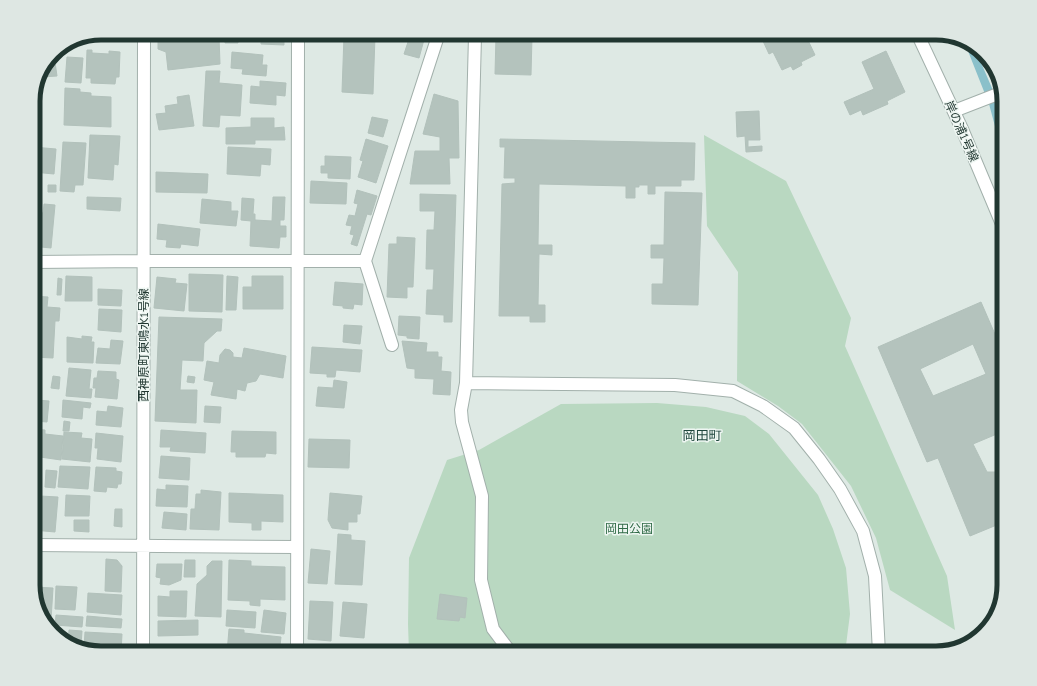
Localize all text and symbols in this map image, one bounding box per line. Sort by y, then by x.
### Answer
street label: 岸の浦1号線 [942,98,982,164]
street label: 西神原町東鳴水1号線 [136,288,151,402]
district label: 岡田町 [682,427,722,444]
park label: 岡田公園 [605,521,653,536]

